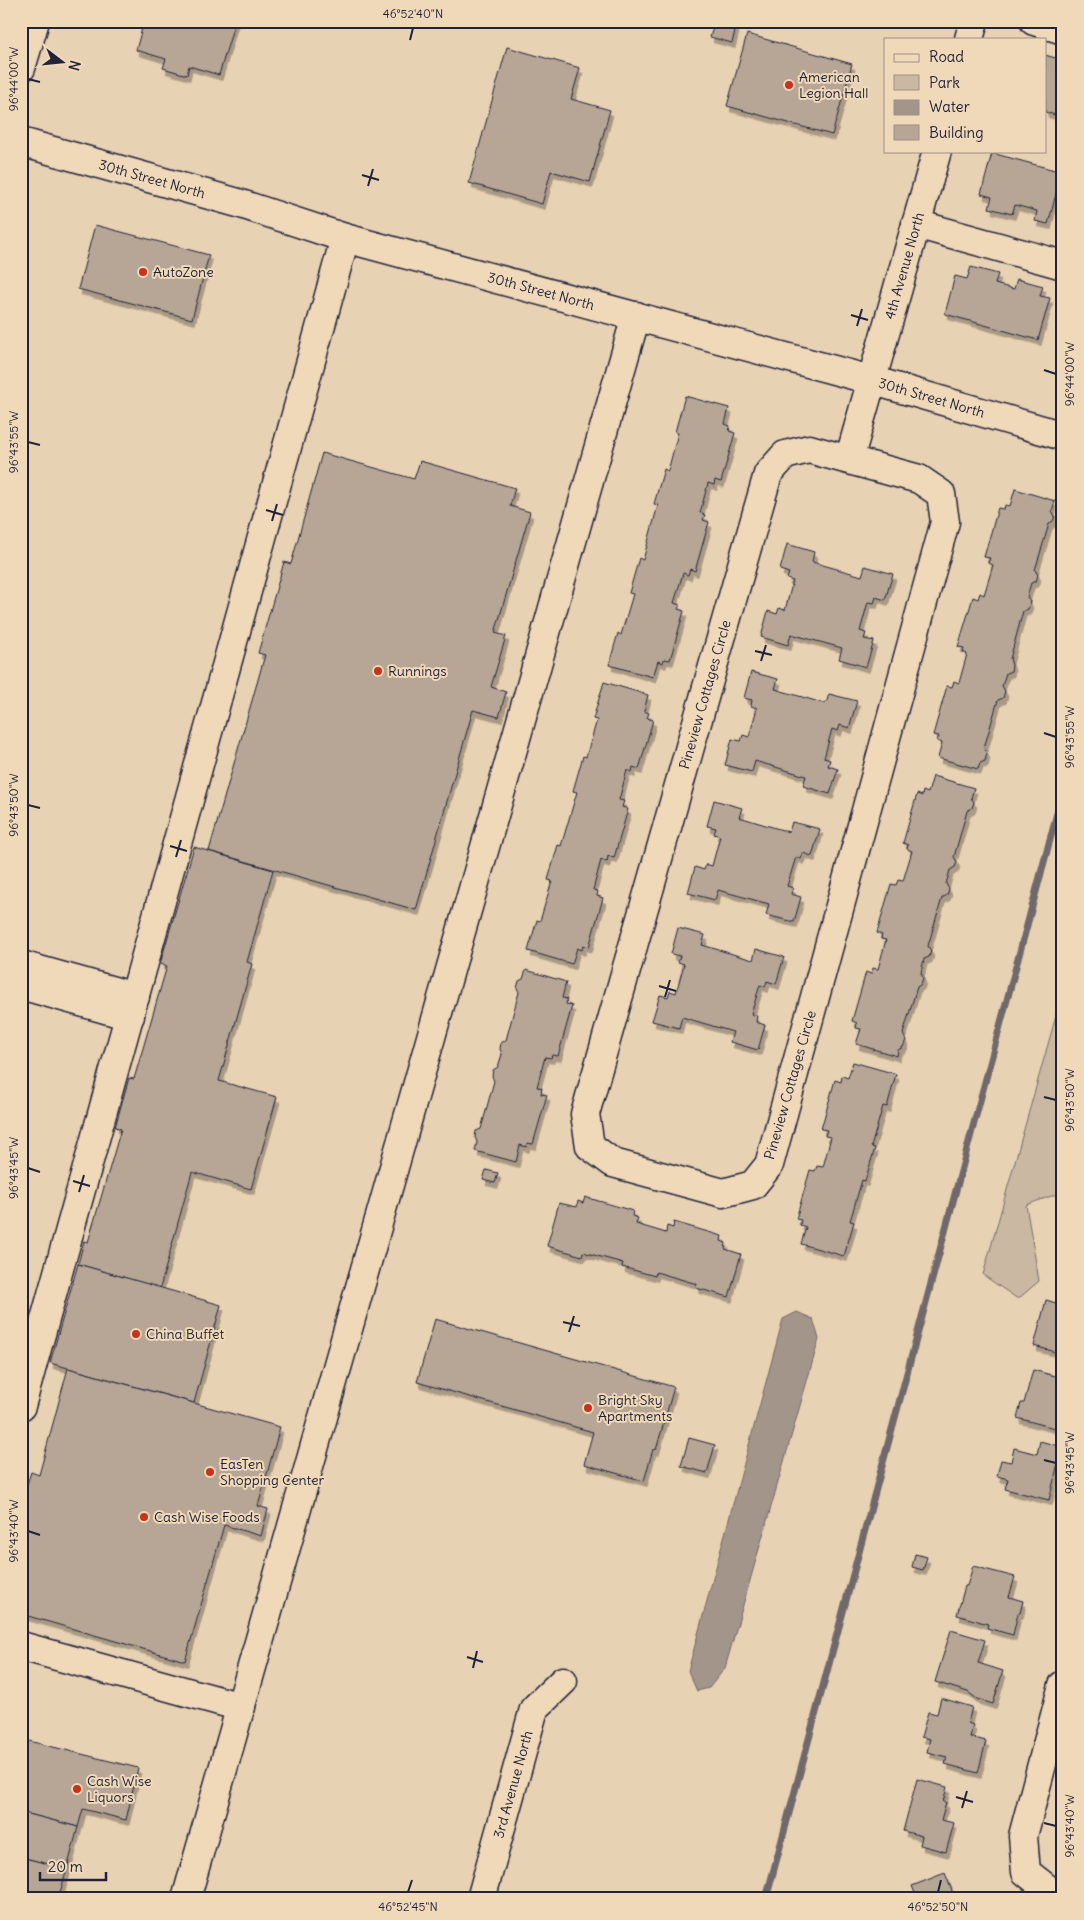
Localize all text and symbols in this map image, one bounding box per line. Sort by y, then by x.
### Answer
text: 46°52'40"N [383,6,443,21]
north arrow [38,38,88,88]
legend [884,38,1046,152]
text: 96°44'00"W [6,47,21,111]
text: Road [929,47,964,66]
text: N [65,58,84,73]
place label: American Legion Hall [799,68,868,102]
text: Park [929,73,960,92]
marker: American Legion Hall [783,79,795,91]
text: Water [929,97,970,116]
text: Building [929,123,984,142]
street label: 30th Street North [97,155,207,202]
street label: 4th Avenue North [881,210,928,321]
place label: AutoZone [153,263,214,281]
marker: AutoZone [137,266,149,278]
street label: 30th Street North [486,268,596,314]
text: 96°44'00"W [1062,342,1077,406]
street label: 30th Street North [876,374,987,422]
text: 96°43'55"W [6,411,21,473]
street label: Pineview Cottages Circle [675,618,735,771]
place label: Runnings [388,662,447,680]
marker: Runnings [372,665,384,677]
text: 96°43'55"W [1062,706,1077,768]
text: 96°43'50"W [6,773,21,837]
street label: Pineview Cottages Circle [760,1008,820,1162]
text: 96°43'50"W [1062,1068,1077,1132]
text: 96°43'45"W [6,1137,21,1199]
place label: China Buffet [146,1325,225,1343]
marker: China Buffet [130,1328,142,1340]
place label: Bright Sky Apartments [598,1391,672,1425]
marker: Bright Sky Apartments [582,1402,594,1414]
text: 96°43'45"W [1062,1432,1077,1494]
place label: EasTen Shopping Center [220,1455,325,1489]
marker: EasTen Shopping Center [204,1466,216,1478]
text: 96°43'40"W [6,1499,21,1563]
place label: Cash Wise Foods [154,1508,260,1526]
marker: Cash Wise Foods [138,1511,150,1523]
street label: 3rd Avenue North [489,1728,537,1840]
place label: Cash Wise Liquors [87,1772,152,1806]
marker: Cash Wise Liquors [71,1783,83,1795]
text: 96°43'40"W [1062,1794,1077,1858]
scale bar [40,1850,106,1882]
text: 20 m [48,1857,83,1876]
text: 46°52'45"N [378,1899,438,1914]
text: 46°52'50"N [908,1899,968,1914]

